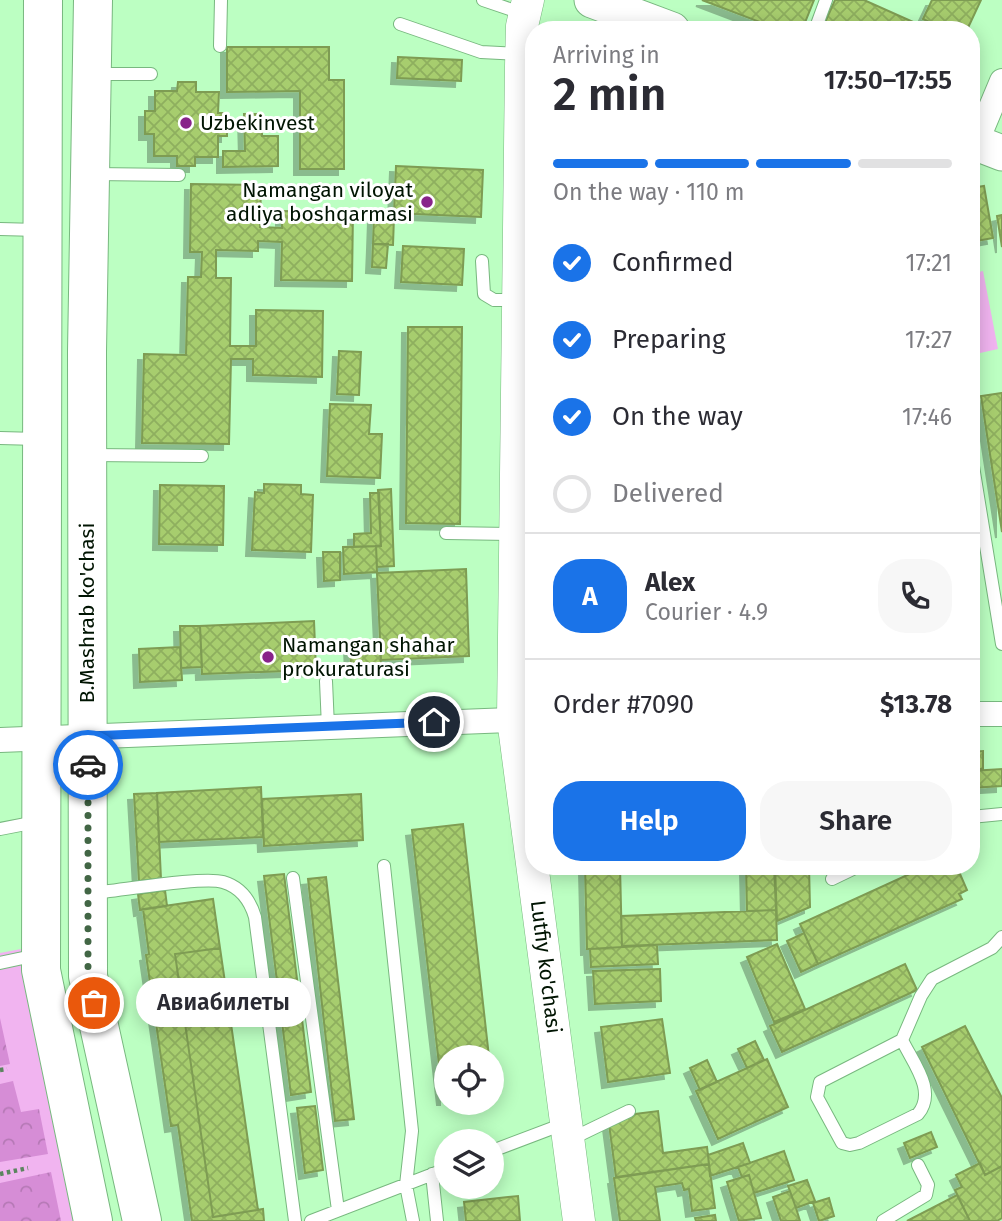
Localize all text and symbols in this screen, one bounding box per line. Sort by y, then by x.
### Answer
text: Arriving in [553,41,660,69]
text: 17:50–17:55 [824,65,952,96]
text: 2 min [553,67,666,122]
place label: Uzbekinvest [200,110,315,136]
marker: Uzbekinvest [178,115,194,131]
place label: Namangan viloyat adliya boshqarmasi [226,177,413,227]
text: On the way · 110 m [553,178,745,206]
marker: Namangan viloyat adliya boshqarmasi [419,194,435,210]
icon: check [553,244,591,282]
text: Confirmed [612,247,733,278]
text: 17:21 [906,249,952,277]
icon: check [553,321,591,359]
text: Preparing [612,324,725,355]
text: 17:27 [905,326,952,354]
icon: check [553,398,591,436]
text: On the way [612,401,743,432]
text: 17:46 [902,403,952,431]
text: Delivered [612,478,724,509]
street label: B.Mashrab ko'chasi [74,523,100,703]
button: phone [878,559,952,633]
text: Alex [645,567,695,598]
text: A [582,581,598,612]
text: Courier · 4.9 [645,598,768,626]
place label: Namangan shahar prokuraturasi [282,632,455,682]
marker: Namangan shahar prokuraturasi [260,649,276,665]
text: Order #7090 [553,689,694,720]
text: $13.78 [880,689,952,720]
pin [404,692,464,752]
icon: home [415,703,453,741]
courier [53,730,123,800]
icon: car [69,746,107,784]
button: Help [553,781,746,861]
button: Share [760,781,952,861]
street label: Lutfiy ko'chasi [525,899,567,1035]
pin [64,973,124,1033]
callout: Авиабилеты [136,978,311,1028]
icon: bag [75,984,113,1022]
text: Авиабилеты [157,988,290,1016]
map controls [434,1045,504,1199]
button: locate [434,1045,504,1115]
button: layers [434,1129,504,1199]

